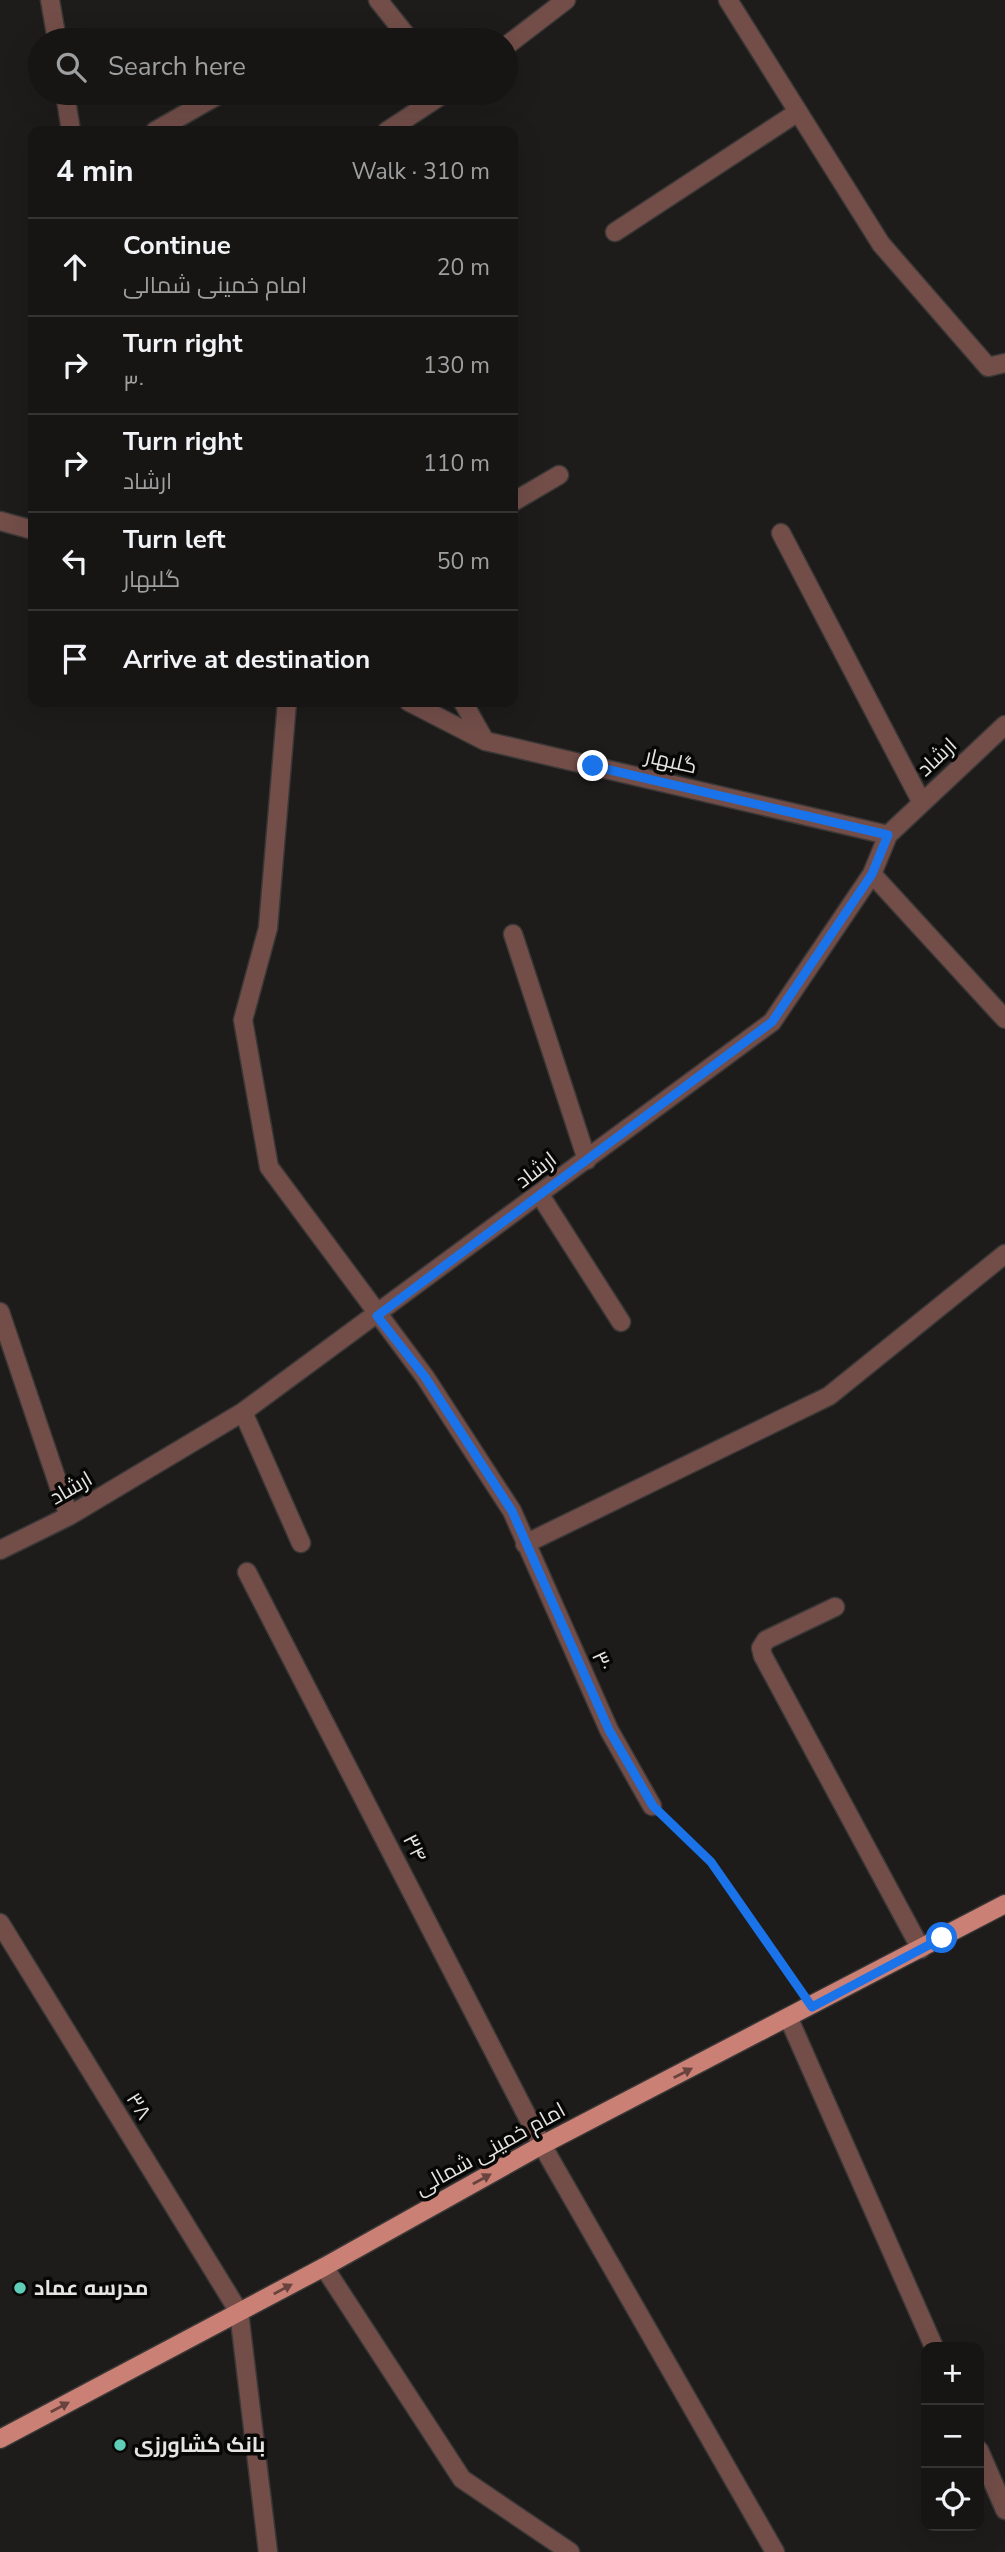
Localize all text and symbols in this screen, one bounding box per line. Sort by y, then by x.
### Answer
search box [28,28,518,105]
icon: search [52,48,90,86]
text: Search here [108,49,246,84]
text: 4 min [56,151,134,192]
text: Walk · 310 m [351,156,490,187]
text: Continue [123,228,231,263]
icon: ahead [56,248,94,286]
text: 20 m [437,252,490,283]
text: امام خمینی شمالی [123,270,307,301]
text: Turn right [123,326,242,361]
icon: right [56,346,94,384]
text: 130 m [423,350,490,381]
text: ۳۰ [123,368,144,399]
text: Turn right [123,424,242,459]
icon: right [56,444,94,482]
text: 110 m [423,448,490,479]
text: ارشاد [123,466,172,497]
text: Turn left [123,522,226,557]
icon: left [56,542,94,580]
text: 50 m [437,546,490,577]
text: گلبهار [123,564,180,595]
icon: arrive [56,640,94,678]
text: Arrive at destination [123,642,370,677]
street label: ارشاد [911,731,963,783]
street label: گلبهار [641,741,700,781]
route end [577,750,608,781]
street label: ارشاد [510,1145,562,1195]
street label: ارشاد [45,1465,97,1511]
street label: ۳۰ [585,1646,619,1676]
street label: ۳۴ [396,1829,434,1867]
route start [926,1922,957,1953]
one-way arrow [673,2068,693,2079]
street label: ۳۸ [120,2087,158,2125]
street label: امام خمینی شمالی [410,2096,570,2202]
one-way arrow [472,2173,491,2185]
place label: مدرسه عماد [34,2274,148,2302]
marker: مدرسه عماد [12,2280,28,2296]
one-way arrow [273,2283,293,2295]
map controls [921,2342,984,2531]
button: + [921,2342,984,2405]
one-way arrow [50,2402,70,2413]
button: − [921,2405,984,2468]
place label: بانک کشاورزی [134,2431,265,2459]
marker: بانک کشاورزی [112,2437,128,2453]
button: locate [921,2468,984,2531]

